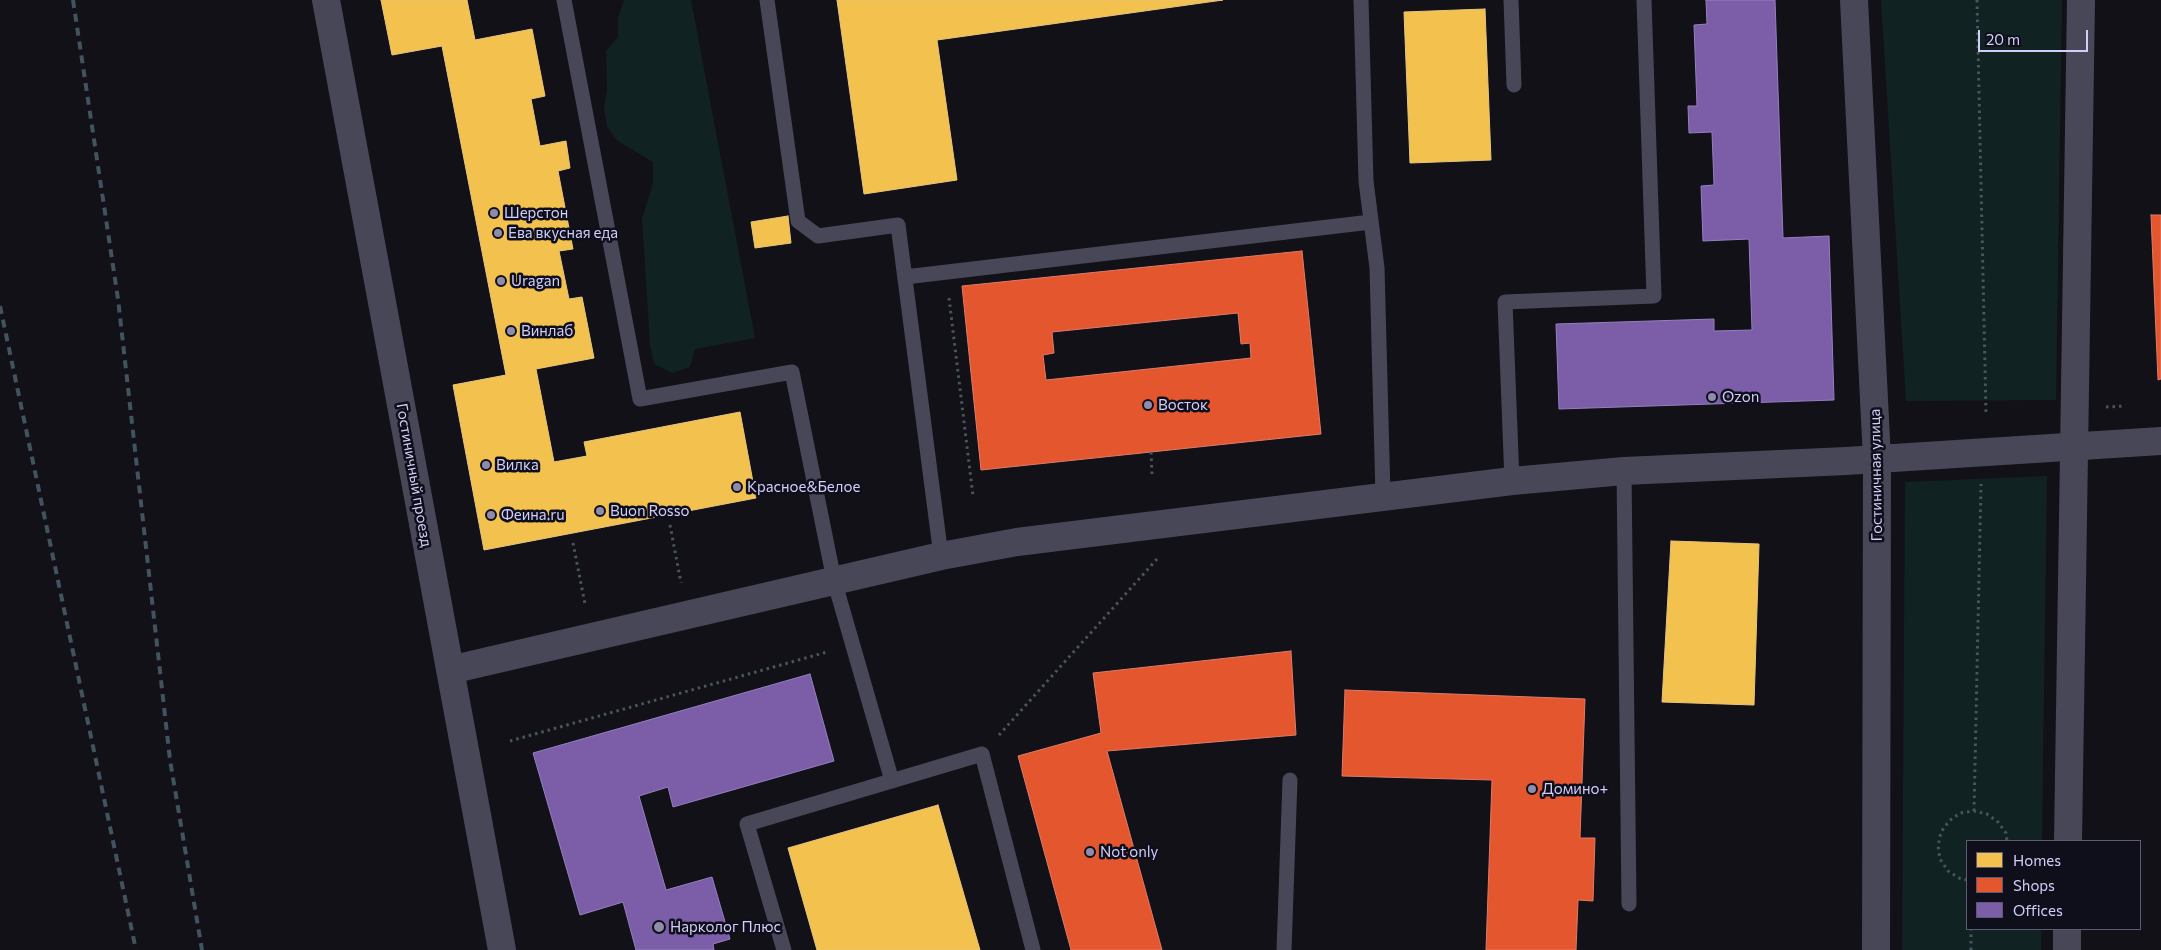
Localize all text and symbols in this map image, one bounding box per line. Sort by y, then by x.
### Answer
scale bar [1981,20,2091,52]
text: 20 m [1986,30,2020,48]
place label: Шерстон [504,204,568,222]
marker: Шерстон [488,207,500,219]
place label: Ева вкусная еда [508,224,618,242]
marker: Ева вкусная еда [492,227,504,239]
place label: Uragan [511,272,560,290]
marker: Uragan [495,275,507,287]
place label: Винлаб [521,322,573,340]
marker: Винлаб [505,325,517,337]
place label: Ozon [1722,388,1759,406]
marker: Ozon [1706,391,1718,403]
place label: Восток [1158,396,1208,414]
marker: Восток [1142,399,1154,411]
street label: Гостиничный проезд [392,402,436,548]
street label: Гостиничная улица [1866,409,1886,541]
place label: Вилка [496,456,539,474]
marker: Вилка [480,459,492,471]
place label: Красное&Белое [747,478,860,496]
marker: Красное&Белое [731,481,743,493]
place label: Buon Rosso [610,502,689,520]
marker: Buon Rosso [594,505,606,517]
place label: Феина.ru [501,506,565,524]
marker: Феина.ru [485,509,497,521]
place label: Домино+ [1542,780,1608,798]
marker: Домино+ [1526,783,1538,795]
legend [1966,840,2141,930]
place label: Not only [1100,843,1158,861]
marker: Not only [1084,846,1096,858]
text: Homes [2013,851,2061,869]
text: Shops [2013,876,2055,894]
text: Offices [2013,901,2063,919]
place label: Нарколог Плюс [670,918,781,936]
marker: Нарколог Плюс [652,920,666,934]

